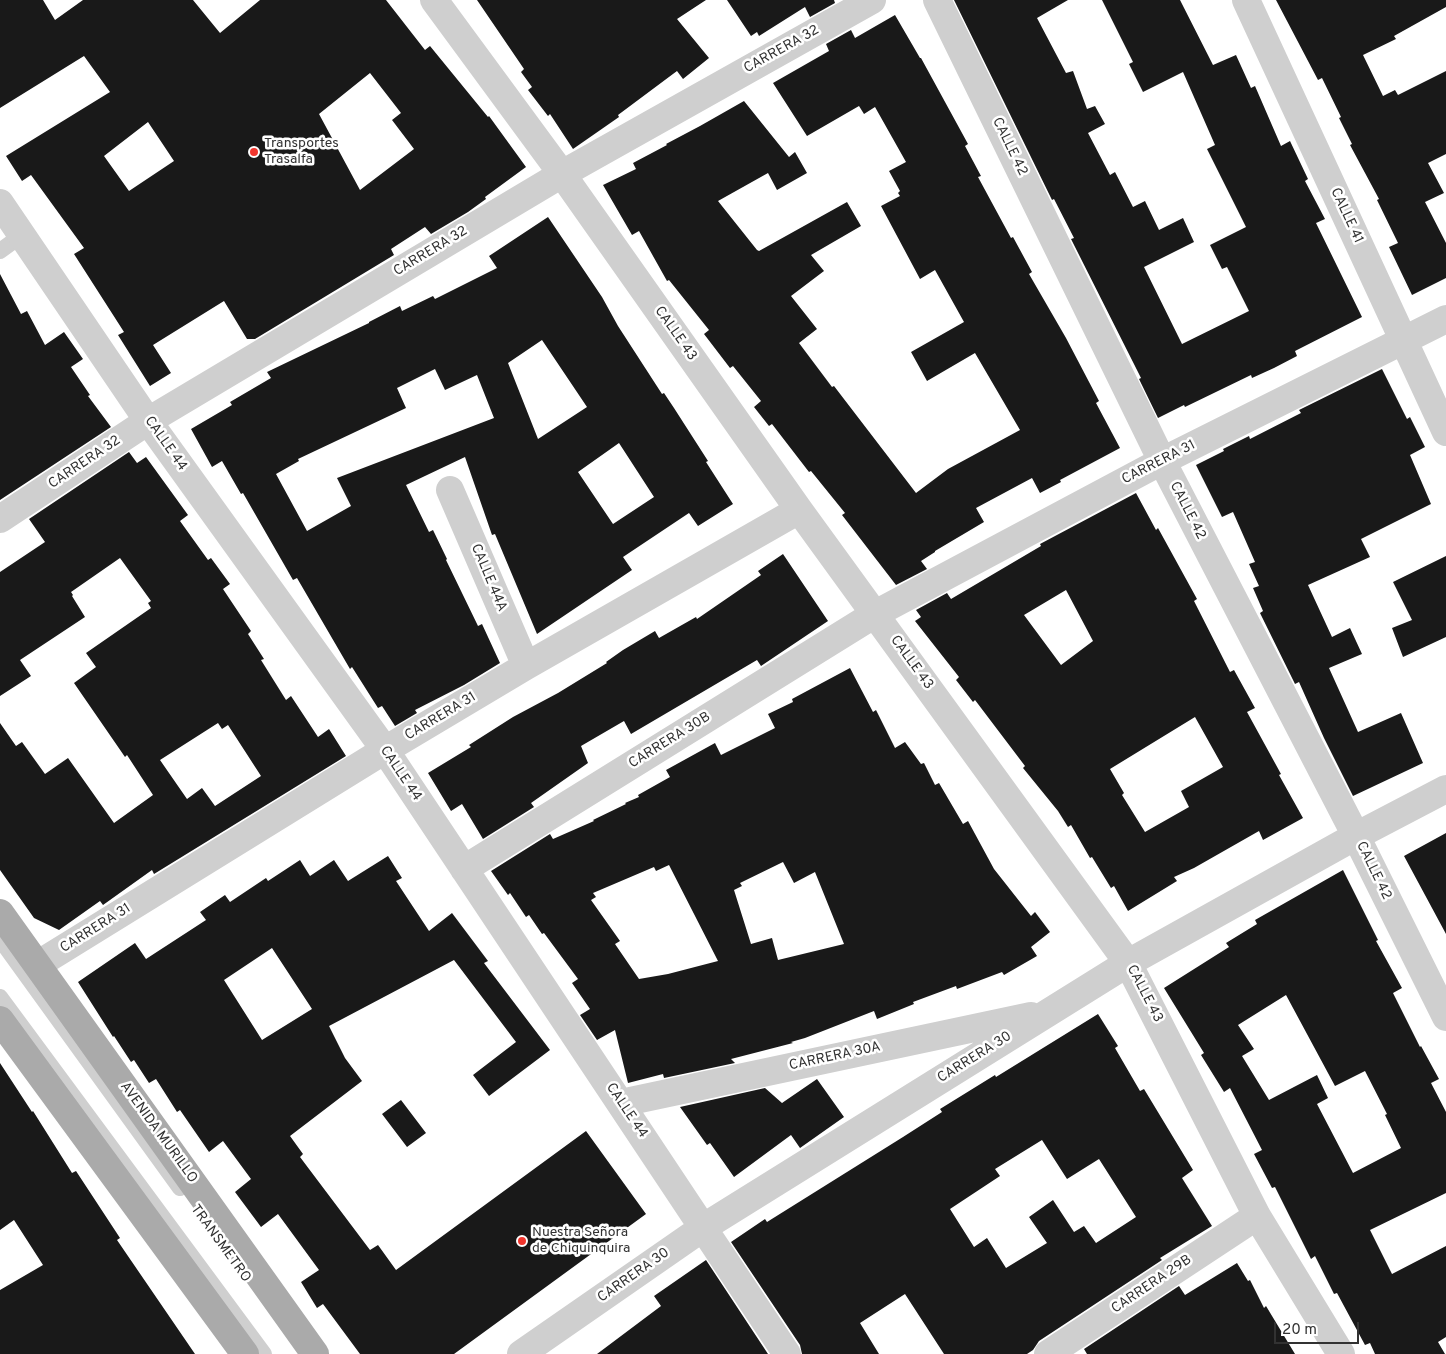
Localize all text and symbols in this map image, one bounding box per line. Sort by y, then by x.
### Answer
street label: CARRERA 32 [741,22,823,78]
street label: CALLE 42 [988,115,1030,179]
place label: Transportes Trasalfa [264,136,339,168]
marker: Transportes Trasalfa [248,146,260,158]
street label: CALLE 41 [1326,186,1366,246]
street label: CARRERA 32 [391,223,471,281]
street label: CALLE 43 [650,304,700,364]
street label: CALLE 44 [140,413,190,475]
street label: CARRERA 32 [46,433,124,493]
street label: CARRERA 31 [1119,437,1199,489]
street label: CALLE 42 [1165,479,1209,543]
street label: CALLE 44A [466,542,510,614]
street label: CALLE 43 [886,633,936,693]
street label: CARRERA 31 [402,689,480,745]
street label: CARRERA 30B [626,709,714,773]
street label: CALLE 44 [375,743,425,805]
street label: CALLE 42 [1352,839,1394,903]
street label: CARRERA 31 [58,901,134,957]
street label: CALLE 43 [1122,962,1166,1026]
street label: CARRERA 30 [935,1029,1015,1087]
street label: CARRERA 30A [788,1039,882,1075]
street label: AVENIDA MURILLO [116,1079,200,1187]
street label: CALLE 44 [601,1080,651,1142]
street label: TRANSMETRO [186,1202,254,1286]
place label: Nuestra Señora de Chiquinquira [532,1225,630,1258]
marker: Nuestra Señora de Chiquinquira [516,1235,528,1247]
street label: CARRERA 30 [595,1245,673,1307]
street label: CARRERA 29B [1109,1252,1195,1318]
scale bar [1276,1312,1361,1344]
text: 20 m [1282,1321,1317,1340]

